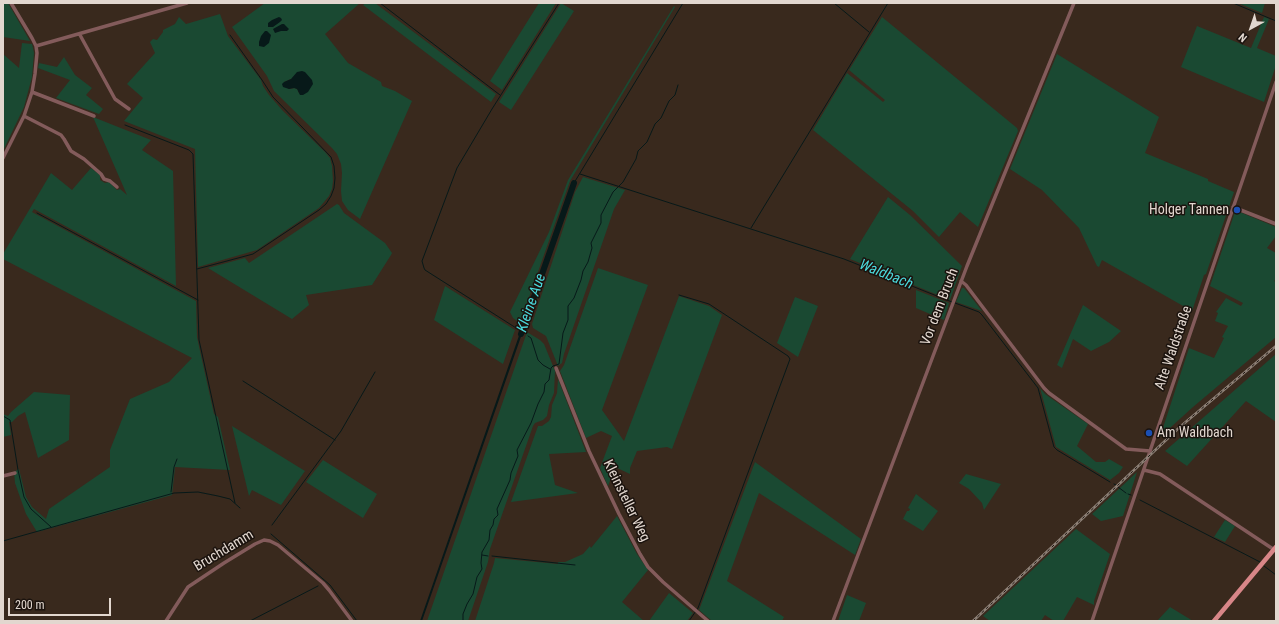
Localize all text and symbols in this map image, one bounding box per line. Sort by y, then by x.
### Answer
north arrow [1231,8,1271,48]
text: N [1236,30,1250,45]
place label: Holger Tannen [1149,202,1229,218]
marker: Holger Tannen [1232,205,1242,215]
water label: Waldbach [857,256,915,294]
street label: Vor dem Bruch [918,266,962,348]
water label: Kleine Aue [514,271,550,335]
street label: Alte Waldstraße [1152,304,1196,392]
place label: Am Waldbach [1157,425,1233,441]
marker: Am Waldbach [1144,428,1154,438]
street label: Kleinsteller Weg [599,457,653,545]
street label: Bruchdamm [191,527,257,575]
scale bar [10,590,113,616]
text: 200 m [15,598,45,612]

